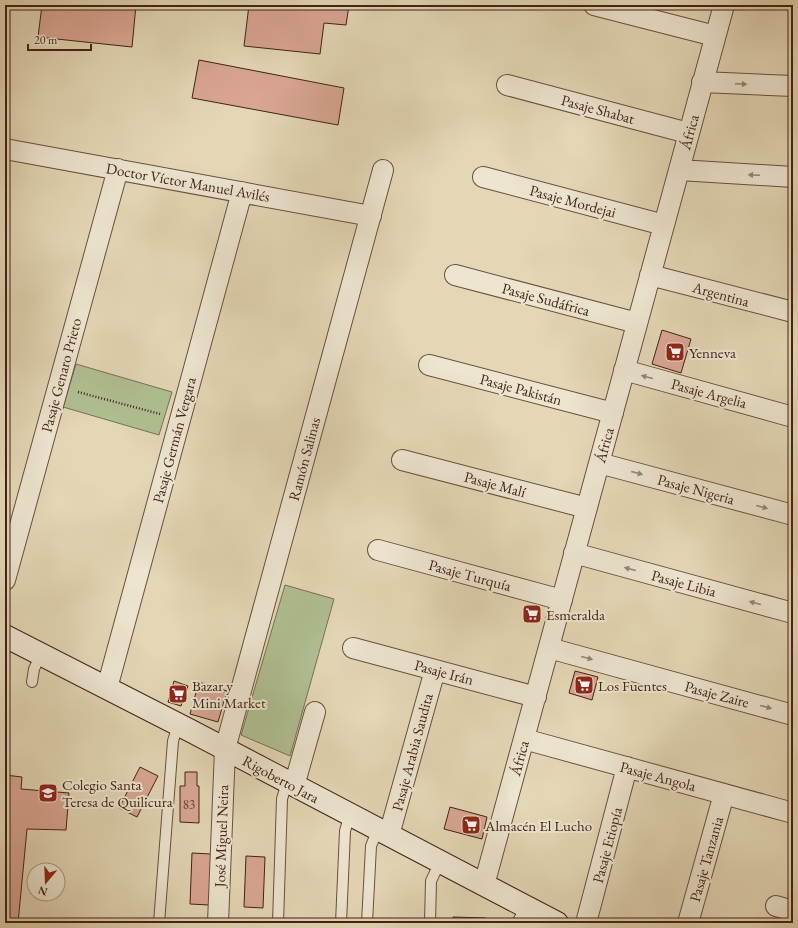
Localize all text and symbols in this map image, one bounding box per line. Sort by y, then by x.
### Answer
scale bar [28,26,91,52]
text: 20 m [34,32,58,48]
one-way arrow [735,81,748,87]
street label: Pasaje Shabat [559,90,637,128]
street label: África [675,112,703,153]
street label: Doctor Víctor Manuel Avilés [105,158,272,206]
one-way arrow [748,171,760,178]
street label: Pasaje Mordejai [528,180,619,222]
street label: Argentina [690,277,751,311]
street label: Pasaje Sudáfrica [500,278,592,320]
street label: Pasaje Genaro Prieto [37,316,85,434]
supermarket icon: Yenneva [664,341,686,363]
place label: Yenneva [689,343,736,362]
street label: Pasaje Pakistán [478,369,564,409]
one-way arrow [641,373,654,379]
street label: Pasaje Argelia [669,374,749,412]
street label: Pasaje Germán Vergara [148,375,200,505]
street label: Ramón Salinas [284,415,324,503]
street label: África [590,425,618,466]
street label: Pasaje Malí [462,467,528,501]
one-way arrow [631,470,643,476]
street label: Pasaje Nigeria [655,470,737,508]
one-way arrow [756,504,769,510]
street label: Pasaje Turquía [427,555,513,595]
one-way arrow [624,565,636,571]
street label: Pasaje Libia [650,565,718,601]
one-way arrow [749,600,761,606]
supermarket icon: Esmeralda [521,603,543,625]
place label: Esmeralda [546,605,605,624]
street label: Pasaje Irán [412,655,476,689]
one-way arrow [581,655,593,661]
supermarket icon: Los Fuentes [573,674,595,696]
place label: Bazar y Mini Market [192,676,266,712]
place label: Los Fuentes [598,676,667,695]
street label: Pasaje Zaire [683,676,751,712]
supermarket icon: Bazar y Mini Market [167,683,189,705]
street label: Pasaje Arabia Saudita [387,691,437,813]
one-way arrow [760,704,772,710]
street label: África [505,738,533,779]
street label: Rigoberto Jara [239,751,323,807]
street label: Pasaje Angola [618,757,698,795]
place label: Colegio Santa Teresa de Quilicura [62,775,173,811]
school or university icon: Colegio Santa Teresa de Quilicura [37,782,59,804]
street label: José Miguel Neira [210,784,232,890]
house number: 83 [183,796,195,813]
street label: Pasaje Etiopía [588,805,626,885]
supermarket icon: Almacén El Lucho [460,814,482,836]
street label: Pasaje Tanzania [685,814,727,904]
place label: Almacén El Lucho [484,816,592,835]
north arrow [26,862,66,902]
text: N [36,883,49,900]

